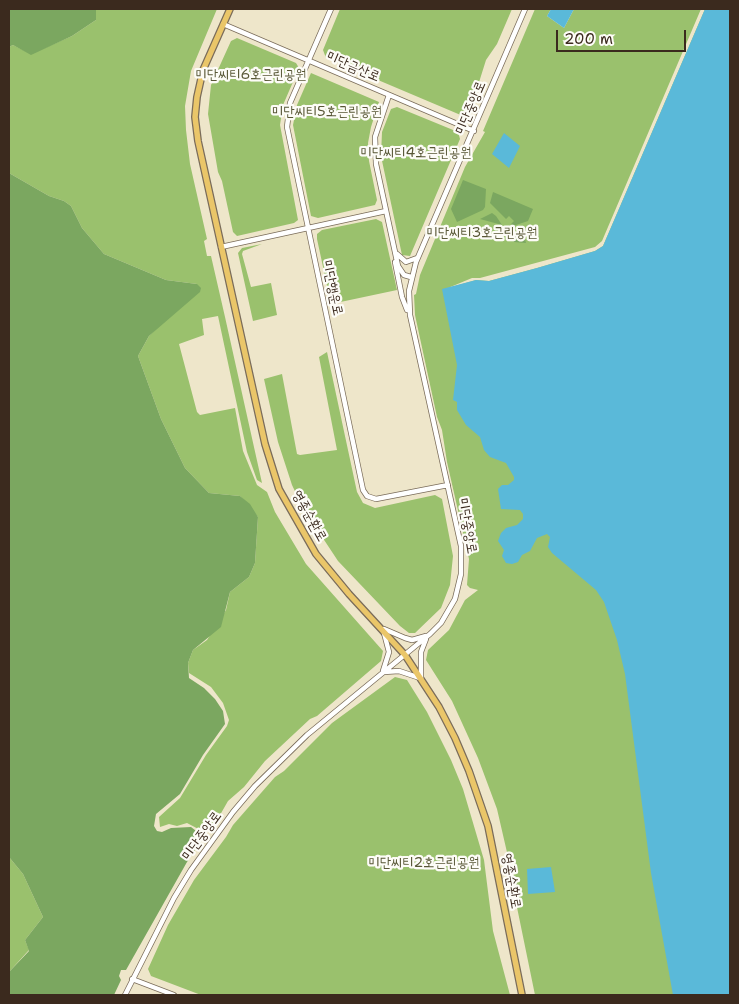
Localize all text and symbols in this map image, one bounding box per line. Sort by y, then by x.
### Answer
scale bar [559,20,689,52]
text: 200 m [564,29,613,49]
street label: 미단금산로 [324,48,382,86]
park label: 미단씨티6호근린공원 [195,67,307,83]
street label: 미단중앙로 [452,79,490,137]
park label: 미단씨티5호근린공원 [272,104,382,120]
park label: 미단씨티4호근린공원 [360,145,472,161]
park label: 미단씨티3호근린공원 [426,225,538,241]
street label: 미단행운로 [318,259,346,317]
street label: 영종순환로 [288,487,330,545]
street label: 미단중앙로 [454,497,480,555]
street label: 미단중앙로 [179,808,225,864]
street label: 영종순환로 [498,852,524,910]
park label: 미단씨티2호근린공원 [368,855,480,871]

